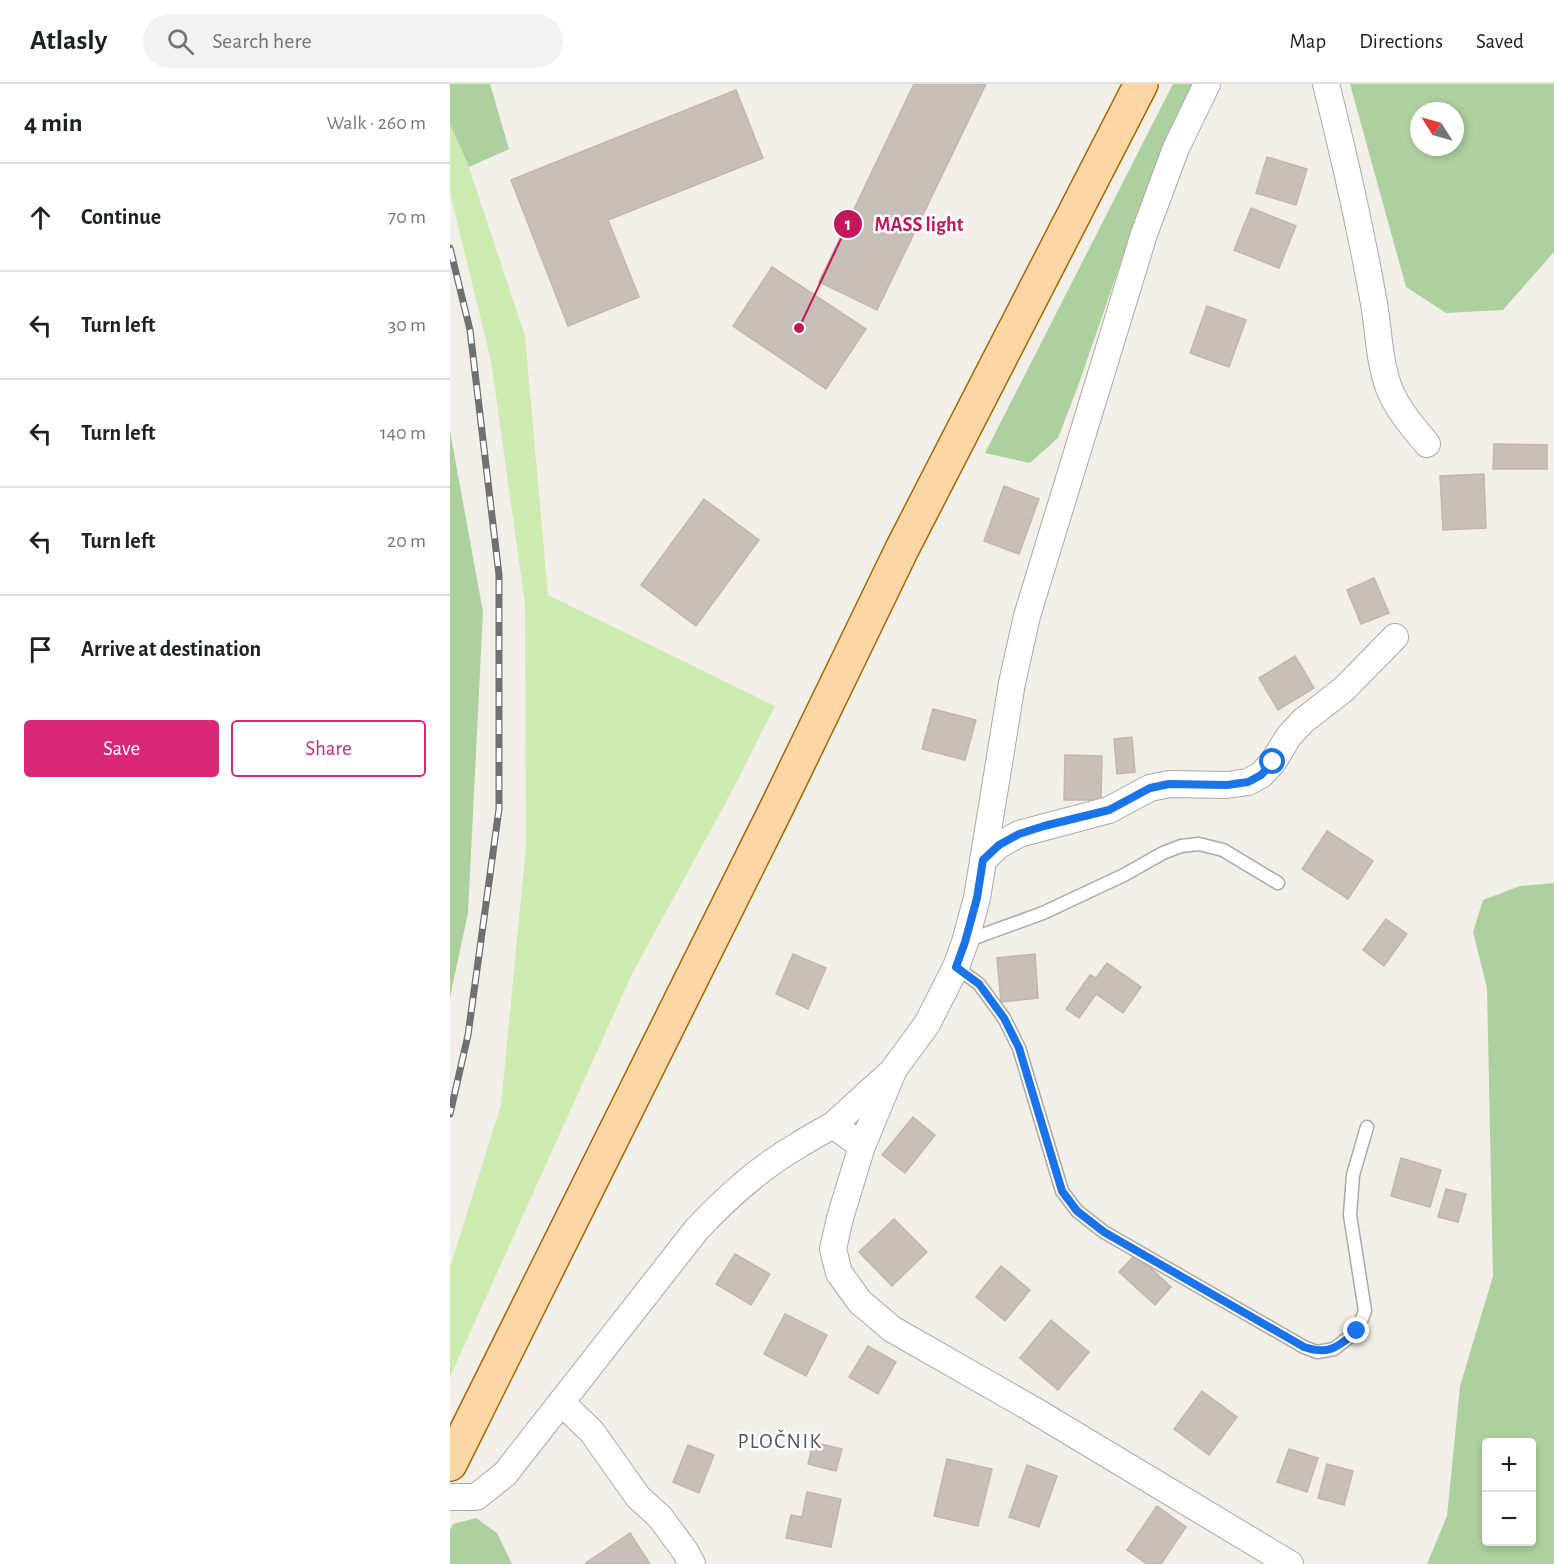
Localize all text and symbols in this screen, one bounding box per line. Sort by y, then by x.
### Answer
search box [143,14,563,68]
icon: search [164,25,197,58]
text: Atlasly [30,27,107,55]
text: Search here [212,30,312,52]
text: Map [1290,31,1326,52]
text: Directions [1359,31,1443,52]
text: Saved [1476,31,1524,52]
north arrow [1410,102,1464,156]
text: 4 min [24,110,83,136]
text: Walk · 260 m [326,113,426,133]
icon: ahead [24,201,57,234]
callout: MASS light [833,205,975,243]
text: Continue [81,206,161,228]
text: 70 m [388,207,426,227]
text: MASS light [875,215,964,235]
text: 1 [845,216,851,234]
icon: left [24,309,57,342]
text: Turn left [81,314,155,336]
text: 30 m [388,315,426,335]
icon: left [24,417,57,450]
text: Turn left [81,422,155,444]
text: 140 m [380,423,426,443]
icon: left [24,525,57,558]
text: Turn left [81,530,155,552]
text: 20 m [387,531,426,551]
icon: arrive [24,633,57,666]
text: Arrive at destination [81,638,261,660]
button: Save [24,720,219,777]
button: Share [231,720,426,777]
route start [1259,748,1285,774]
route end [1343,1317,1369,1343]
district label: PLOČNIK [737,1429,823,1452]
map controls [1482,1438,1536,1546]
button: + [1482,1438,1536,1492]
button: − [1482,1492,1536,1546]

